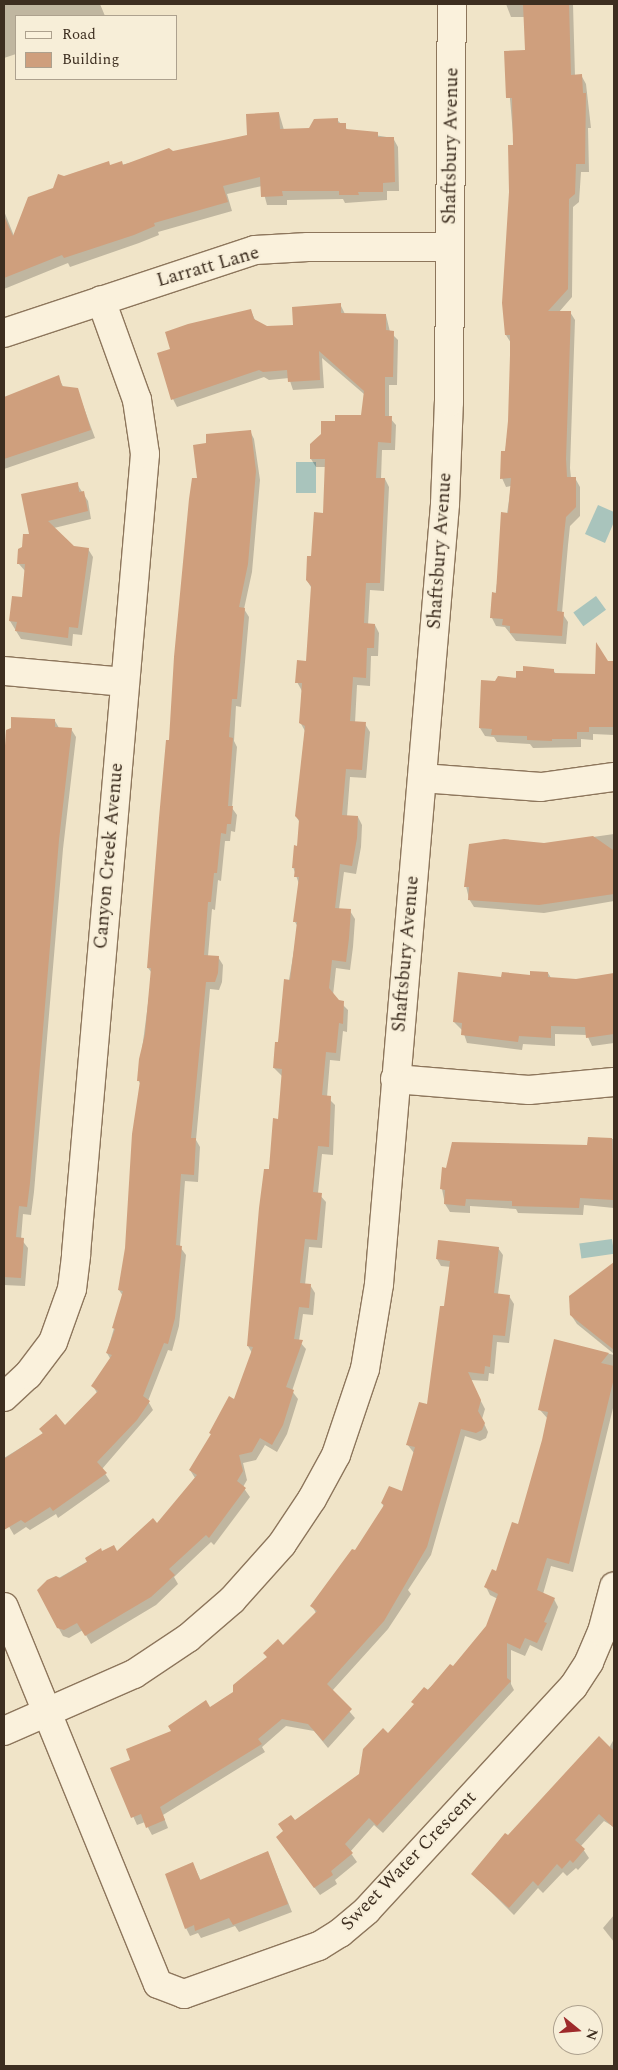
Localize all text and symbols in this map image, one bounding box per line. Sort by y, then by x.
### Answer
legend [15,15,178,80]
text: Road [62,23,96,46]
text: Building [62,48,119,71]
street label: Shaftsbury Avenue [438,67,464,225]
street label: Larratt Lane [154,241,262,293]
street label: Shaftsbury Avenue [423,472,457,630]
street label: Canyon Creek Avenue [89,762,129,950]
street label: Shaftsbury Avenue [388,875,424,1033]
street label: Sweet Water Crescent [336,1786,482,1936]
north arrow [553,2005,603,2055]
text: N [580,2026,604,2043]

